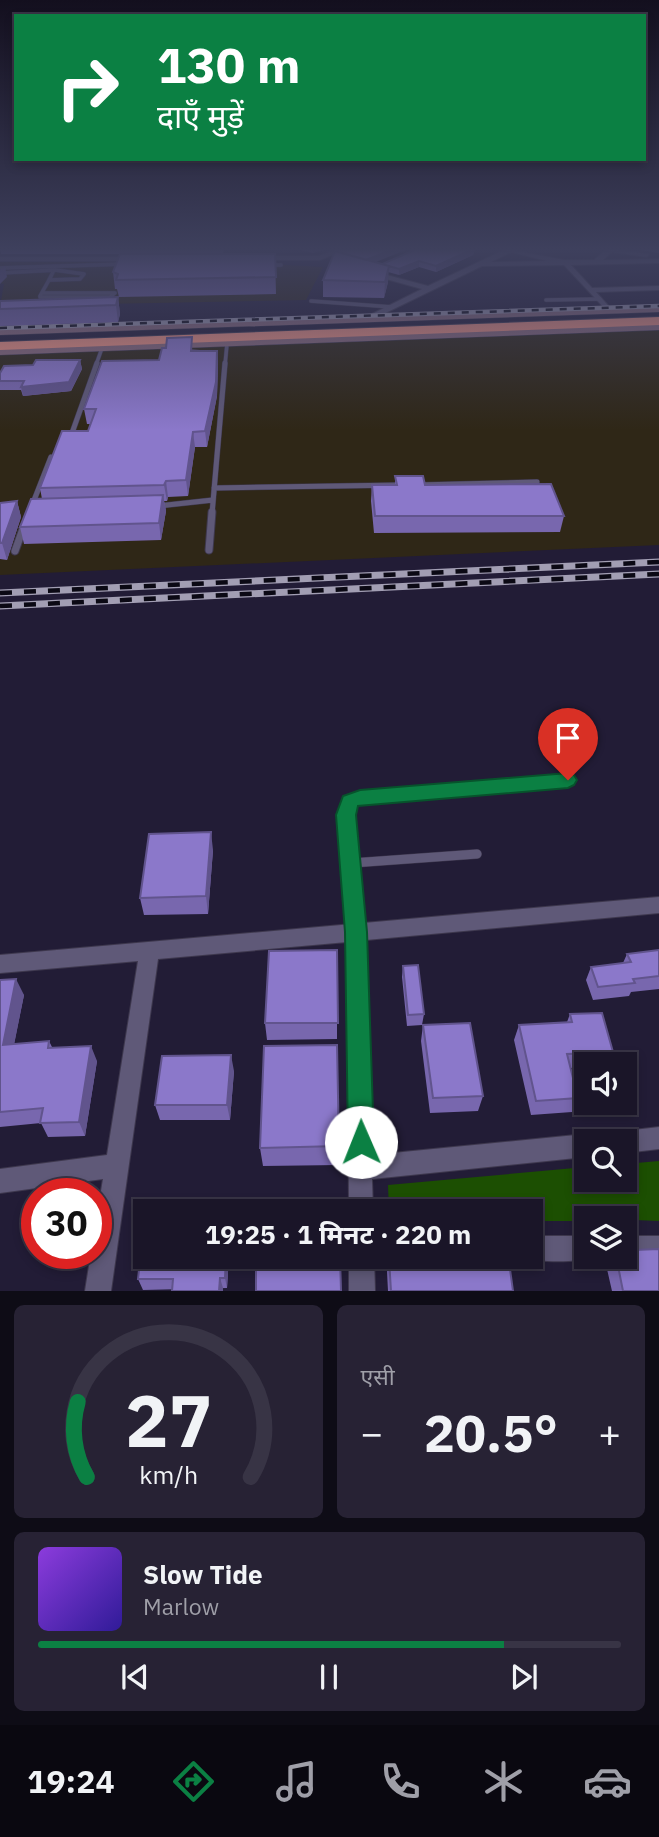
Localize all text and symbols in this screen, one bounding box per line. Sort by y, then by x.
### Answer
text: 130 m [157,33,301,96]
icon: right [42,42,133,133]
text: दाएँ मुड़ें [157,95,244,137]
pin [538,708,598,780]
icon: arrive [549,719,587,757]
map controls [574,1052,637,1269]
button: sound [574,1052,637,1115]
position arrow [324,1105,398,1179]
button: search [574,1129,637,1192]
speed limit sign: 30 [21,1178,112,1269]
button: layers [574,1206,637,1269]
text: 19:25 · 1 मिनट · 220 m [205,1217,471,1251]
text: एसी [361,1361,395,1391]
text: 27 [125,1373,212,1468]
text: 20.5° [424,1399,558,1466]
text: − [361,1408,383,1457]
text: + [598,1408,621,1457]
text: km/h [139,1458,198,1491]
text: Slow Tide [143,1557,263,1591]
text: Marlow [143,1591,219,1621]
icon: previous [116,1658,154,1696]
icon: pause [310,1658,348,1696]
icon: next [505,1658,543,1696]
icon: directions [169,1757,218,1806]
icon: music [272,1757,321,1806]
icon: phone [376,1757,425,1806]
icon: climate [479,1757,528,1806]
icon: car [583,1757,632,1806]
text: 19:24 [27,1760,115,1802]

